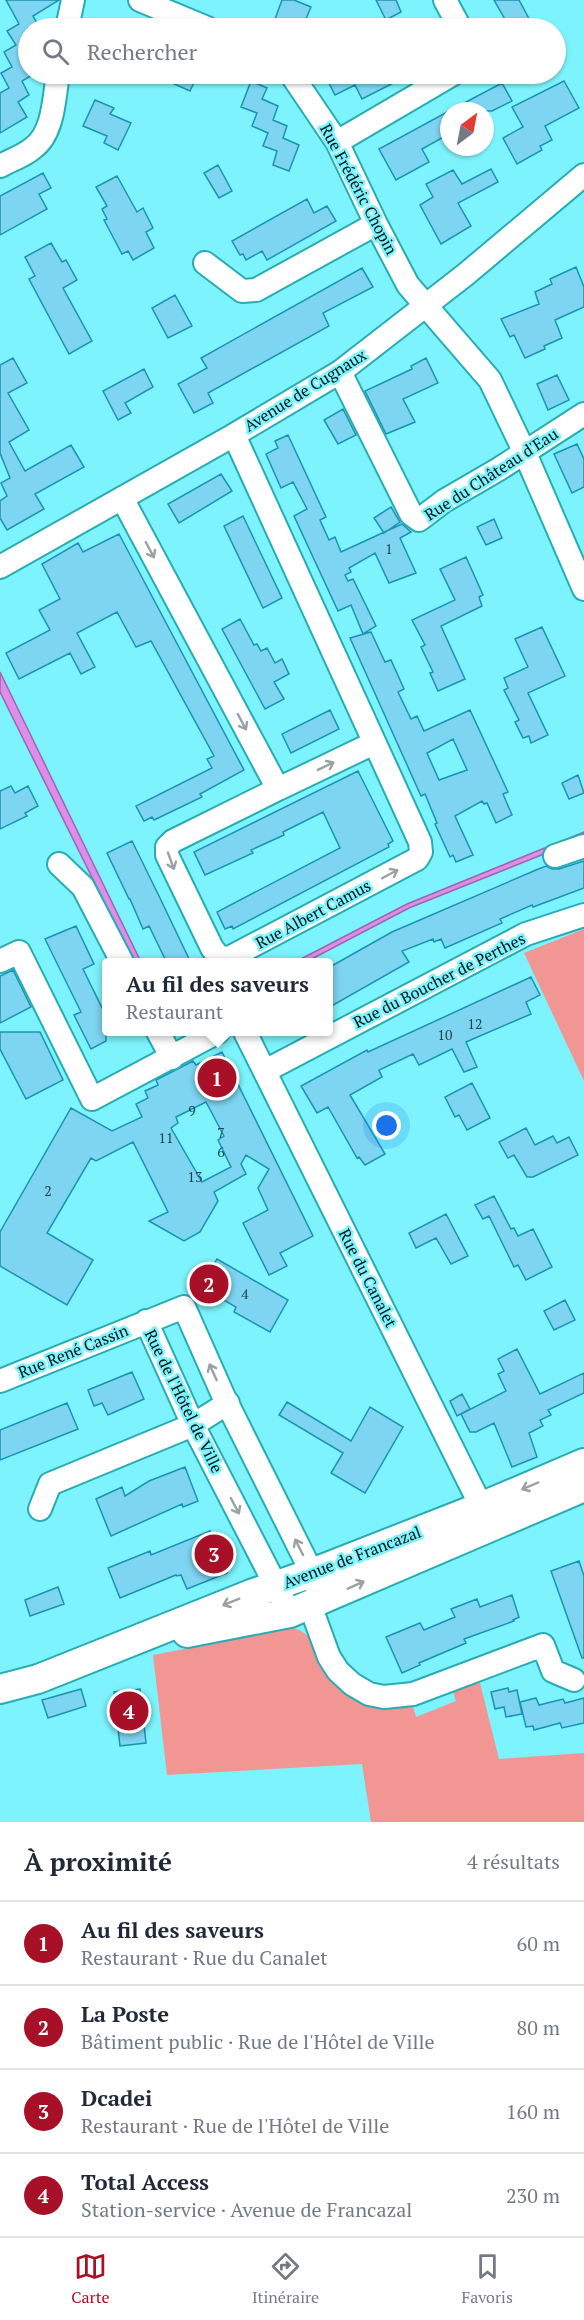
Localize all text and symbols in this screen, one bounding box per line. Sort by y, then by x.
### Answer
search box [18,18,566,84]
icon: search [39,35,72,68]
text: Rechercher [87,37,197,66]
north arrow [440,102,494,156]
street label: Rue Frédéric Chopin [315,120,403,259]
street label: Avenue de Cugnaux [240,343,371,436]
street label: Rue du Château d'Eau [420,423,562,525]
house number: 1 [385,539,393,558]
one-way arrow [144,541,156,558]
one-way arrow [236,713,248,730]
one-way arrow [317,760,335,771]
one-way arrow [166,851,177,870]
one-way arrow [381,868,398,880]
street label: Rue Albert Camus [251,874,375,954]
street label: Rue du Boucher de Perthes [349,927,529,1033]
popup [102,958,333,1036]
text: Au fil des saveurs [126,969,309,998]
text: Restaurant [126,998,223,1025]
house number: 12 [468,1014,482,1033]
house number: 10 [438,1025,452,1044]
pin: 1 [198,1056,236,1100]
house number: 9 [188,1101,196,1120]
your location [372,1111,401,1140]
house number: 7 [217,1123,225,1142]
house number: 11 [159,1128,173,1147]
house number: 6 [217,1142,225,1161]
house number: 13 [188,1167,202,1186]
house number: 2 [44,1181,52,1200]
street label: Rue du Canalet [334,1225,402,1331]
pin: 2 [190,1262,228,1306]
house number: 4 [241,1284,249,1303]
street label: Rue René Cassin [15,1319,132,1383]
street label: Rue de l'Hôtel de Ville [140,1325,228,1477]
one-way arrow [207,1364,218,1382]
one-way arrow [521,1481,540,1492]
one-way arrow [230,1497,241,1515]
street label: Avenue de Francazal [280,1521,424,1593]
pin: 3 [194,1532,234,1576]
one-way arrow [293,1539,304,1557]
one-way arrow [347,1579,365,1591]
one-way arrow [222,1597,241,1608]
pin: 4 [110,1688,148,1734]
text: À proximité [24,1844,172,1878]
text: 4 résultats [467,1848,560,1875]
text: Au fil des saveurs [81,1915,264,1944]
text: 1 [38,1930,49,1957]
text: 60 m [517,1930,560,1957]
text: Restaurant · Rue du Canalet [81,1944,328,1971]
text: La Poste [81,1999,169,2028]
text: 2 [38,2014,49,2041]
text: 80 m [517,2014,560,2041]
text: Bâtiment public · Rue de l'Hôtel de Ville [81,2028,435,2055]
text: Dcadei [81,2083,152,2112]
text: 3 [38,2098,49,2125]
text: 160 m [506,2098,560,2125]
text: Restaurant · Rue de l'Hôtel de Ville [81,2112,389,2139]
text: Total Access [81,2167,209,2196]
text: 4 [38,2182,49,2209]
text: 230 m [506,2182,560,2209]
text: Station-service · Avenue de Francazal [81,2196,412,2223]
tab: Carte [71,2250,110,2308]
tab: Itinéraire [252,2250,319,2308]
tab: Favoris [461,2250,513,2308]

